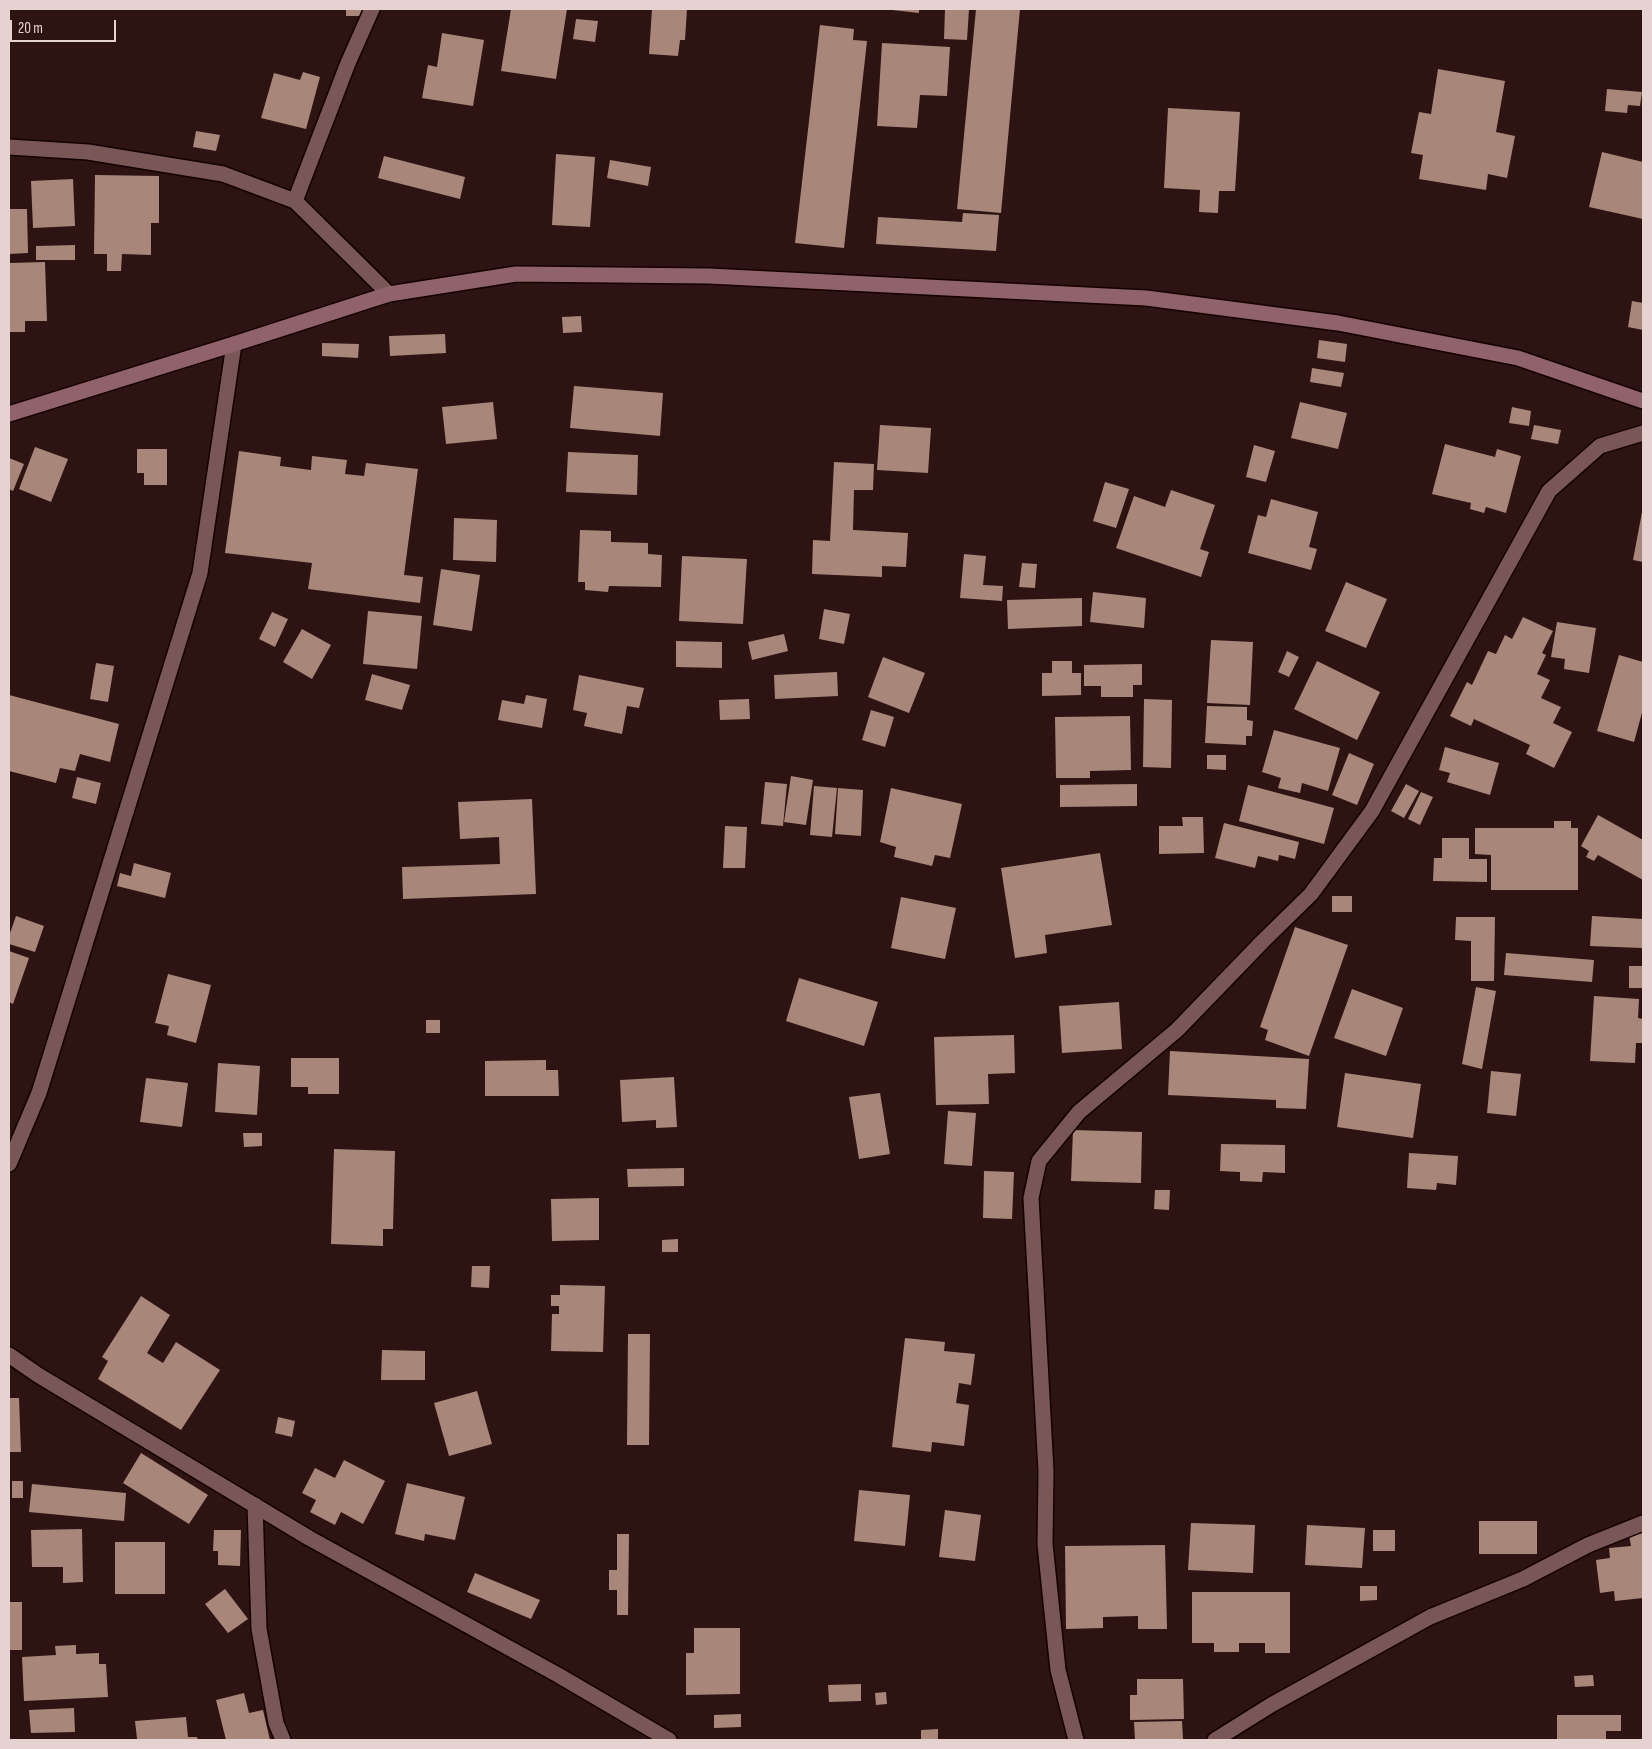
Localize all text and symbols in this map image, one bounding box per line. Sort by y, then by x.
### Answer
scale bar [12,10,119,42]
text: 20 m [18,19,43,38]

